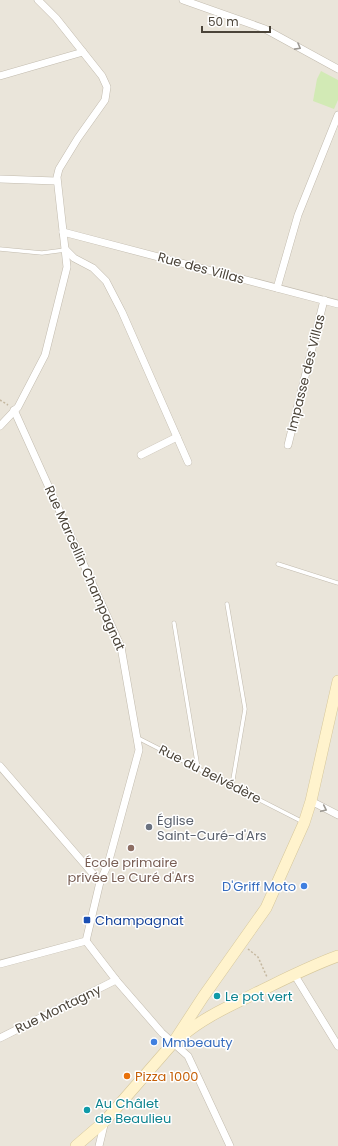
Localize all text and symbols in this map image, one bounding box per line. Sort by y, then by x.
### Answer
scale bar [202,8,270,34]
text: 50 m [208,13,239,30]
one-way arrow [294,43,301,50]
street label: Rue des Villas [156,247,247,289]
street label: Impasse des Villas [282,312,330,434]
street label: Rue Marcellin Champagnat [40,483,130,654]
street label: Rue du Belvédère [155,740,265,808]
one-way arrow [320,804,327,812]
place label: Église Saint-Curé-d'Ars [157,811,267,845]
marker: Église Saint-Curé-d'Ars [144,822,154,832]
marker: École primaire privée Le Curé d'Ars [126,843,136,853]
place label: École primaire privée Le Curé d'Ars [68,853,195,887]
place label: D'Griff Moto [222,877,296,896]
marker: D'Griff Moto [299,881,309,891]
place label: Champagnat [95,911,184,930]
marker: Champagnat [82,915,92,925]
street label: Rue Montagny [12,980,105,1038]
place label: Le pot vert [225,987,293,1006]
marker: Le pot vert [212,991,222,1001]
place label: Mmbeauty [162,1033,233,1052]
marker: Mmbeauty [149,1037,159,1047]
place label: Pizza 1000 [135,1067,198,1086]
marker: Pizza 1000 [122,1071,132,1081]
place label: Au Châlet de Beaulieu [95,1094,171,1128]
marker: Au Châlet de Beaulieu [82,1105,92,1115]

